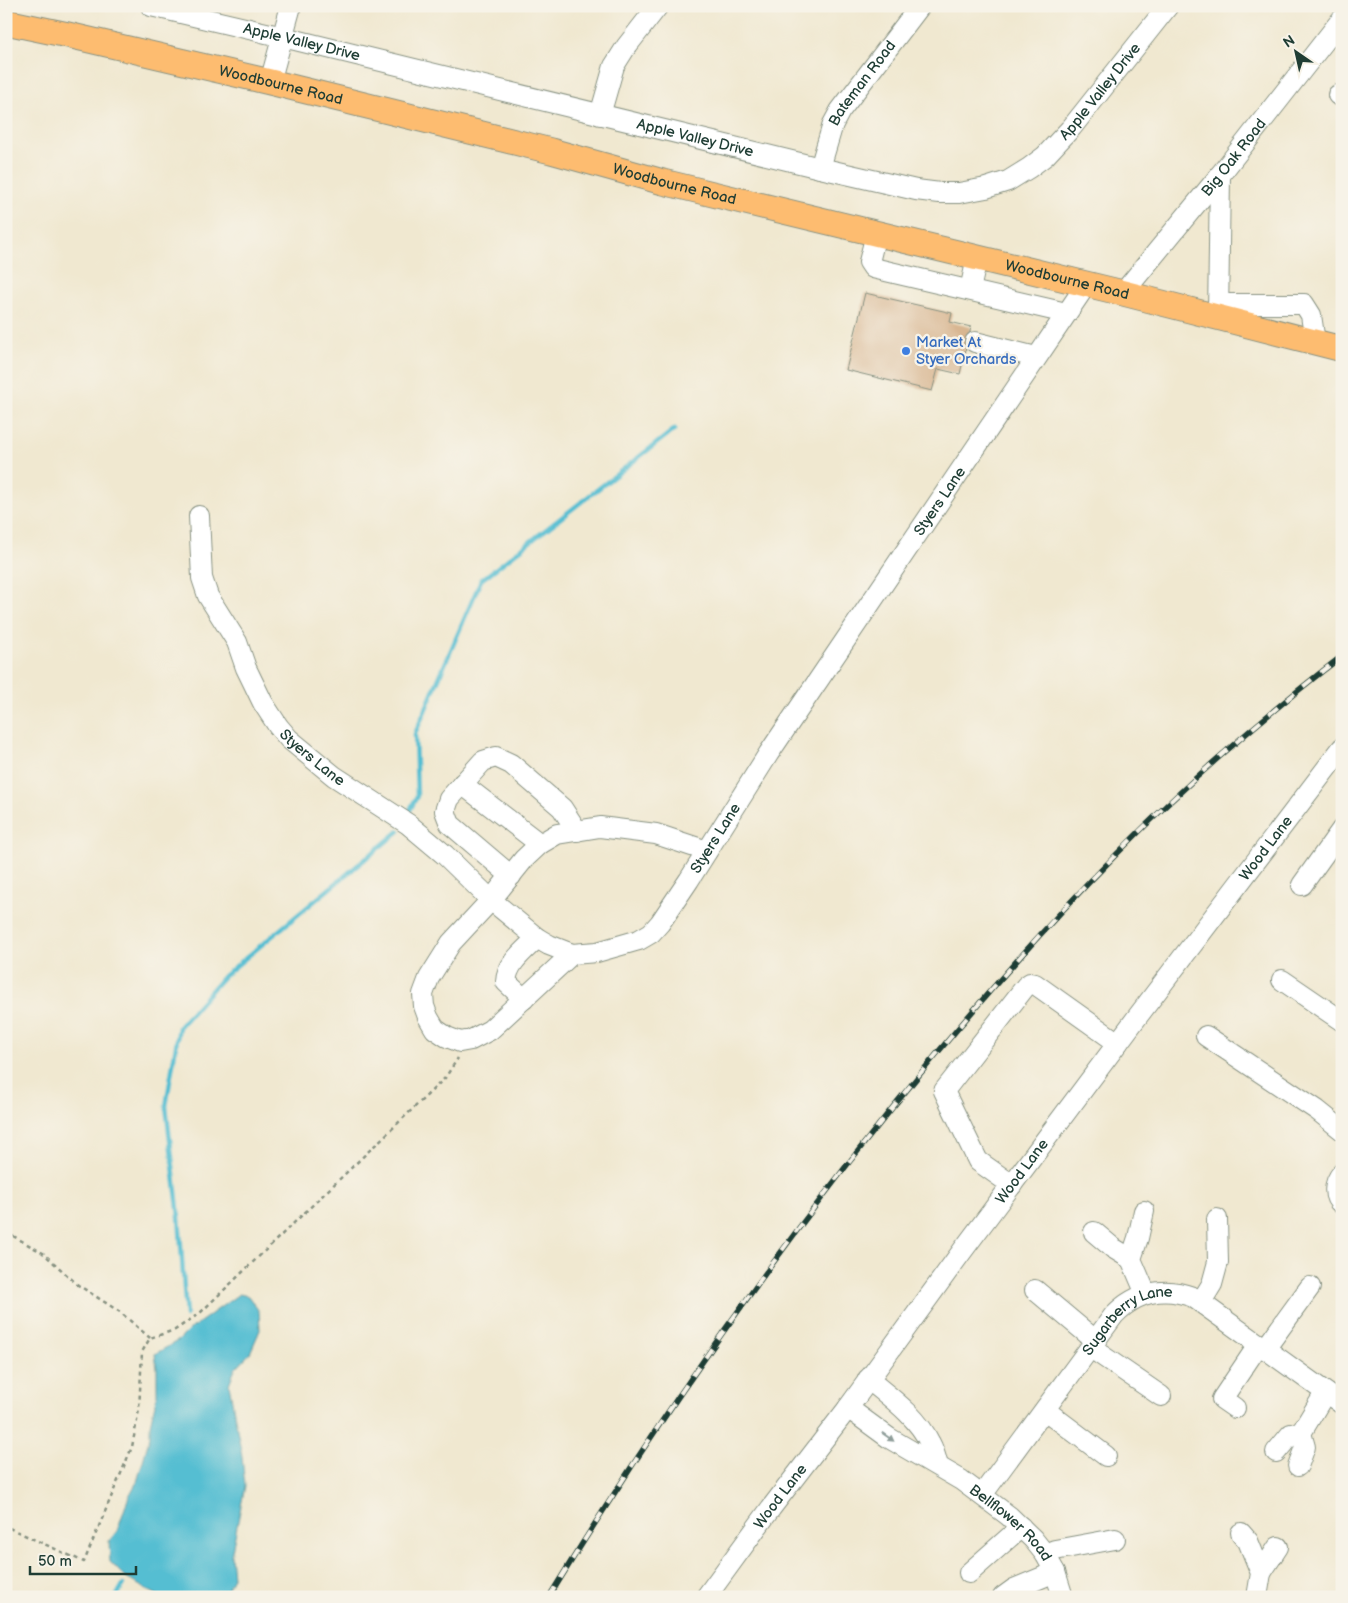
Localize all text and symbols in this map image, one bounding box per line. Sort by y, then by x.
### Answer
street label: Apple Valley Drive [242,19,362,65]
north arrow [1270,28,1320,78]
text: N [1280,32,1298,52]
street label: Bateman Road [824,37,900,129]
street label: Apple Valley Drive [1055,39,1145,144]
street label: Woodbourne Road [217,61,345,109]
street label: Apple Valley Drive [635,114,756,161]
street label: Big Oak Road [1197,115,1270,200]
street label: Woodbourne Road [611,159,738,209]
street label: Woodbourne Road [1003,255,1131,304]
place label: Market At Styer Orchards [916,333,1017,369]
marker: Market At Styer Orchards [900,345,912,357]
street label: Styers Lane [909,463,970,539]
street label: Styers Lane [275,725,349,790]
street label: Styers Lane [686,799,745,877]
street label: Wood Lane [1235,812,1297,884]
street label: Wood Lane [991,1135,1052,1208]
street label: Sugarberry Lane [1078,1282,1173,1359]
one-way arrow [881,1432,894,1442]
street label: Wood Lane [749,1460,811,1533]
street label: Bellflower Road [966,1480,1056,1564]
scale bar [30,1543,136,1575]
text: 50 m [38,1552,72,1571]

